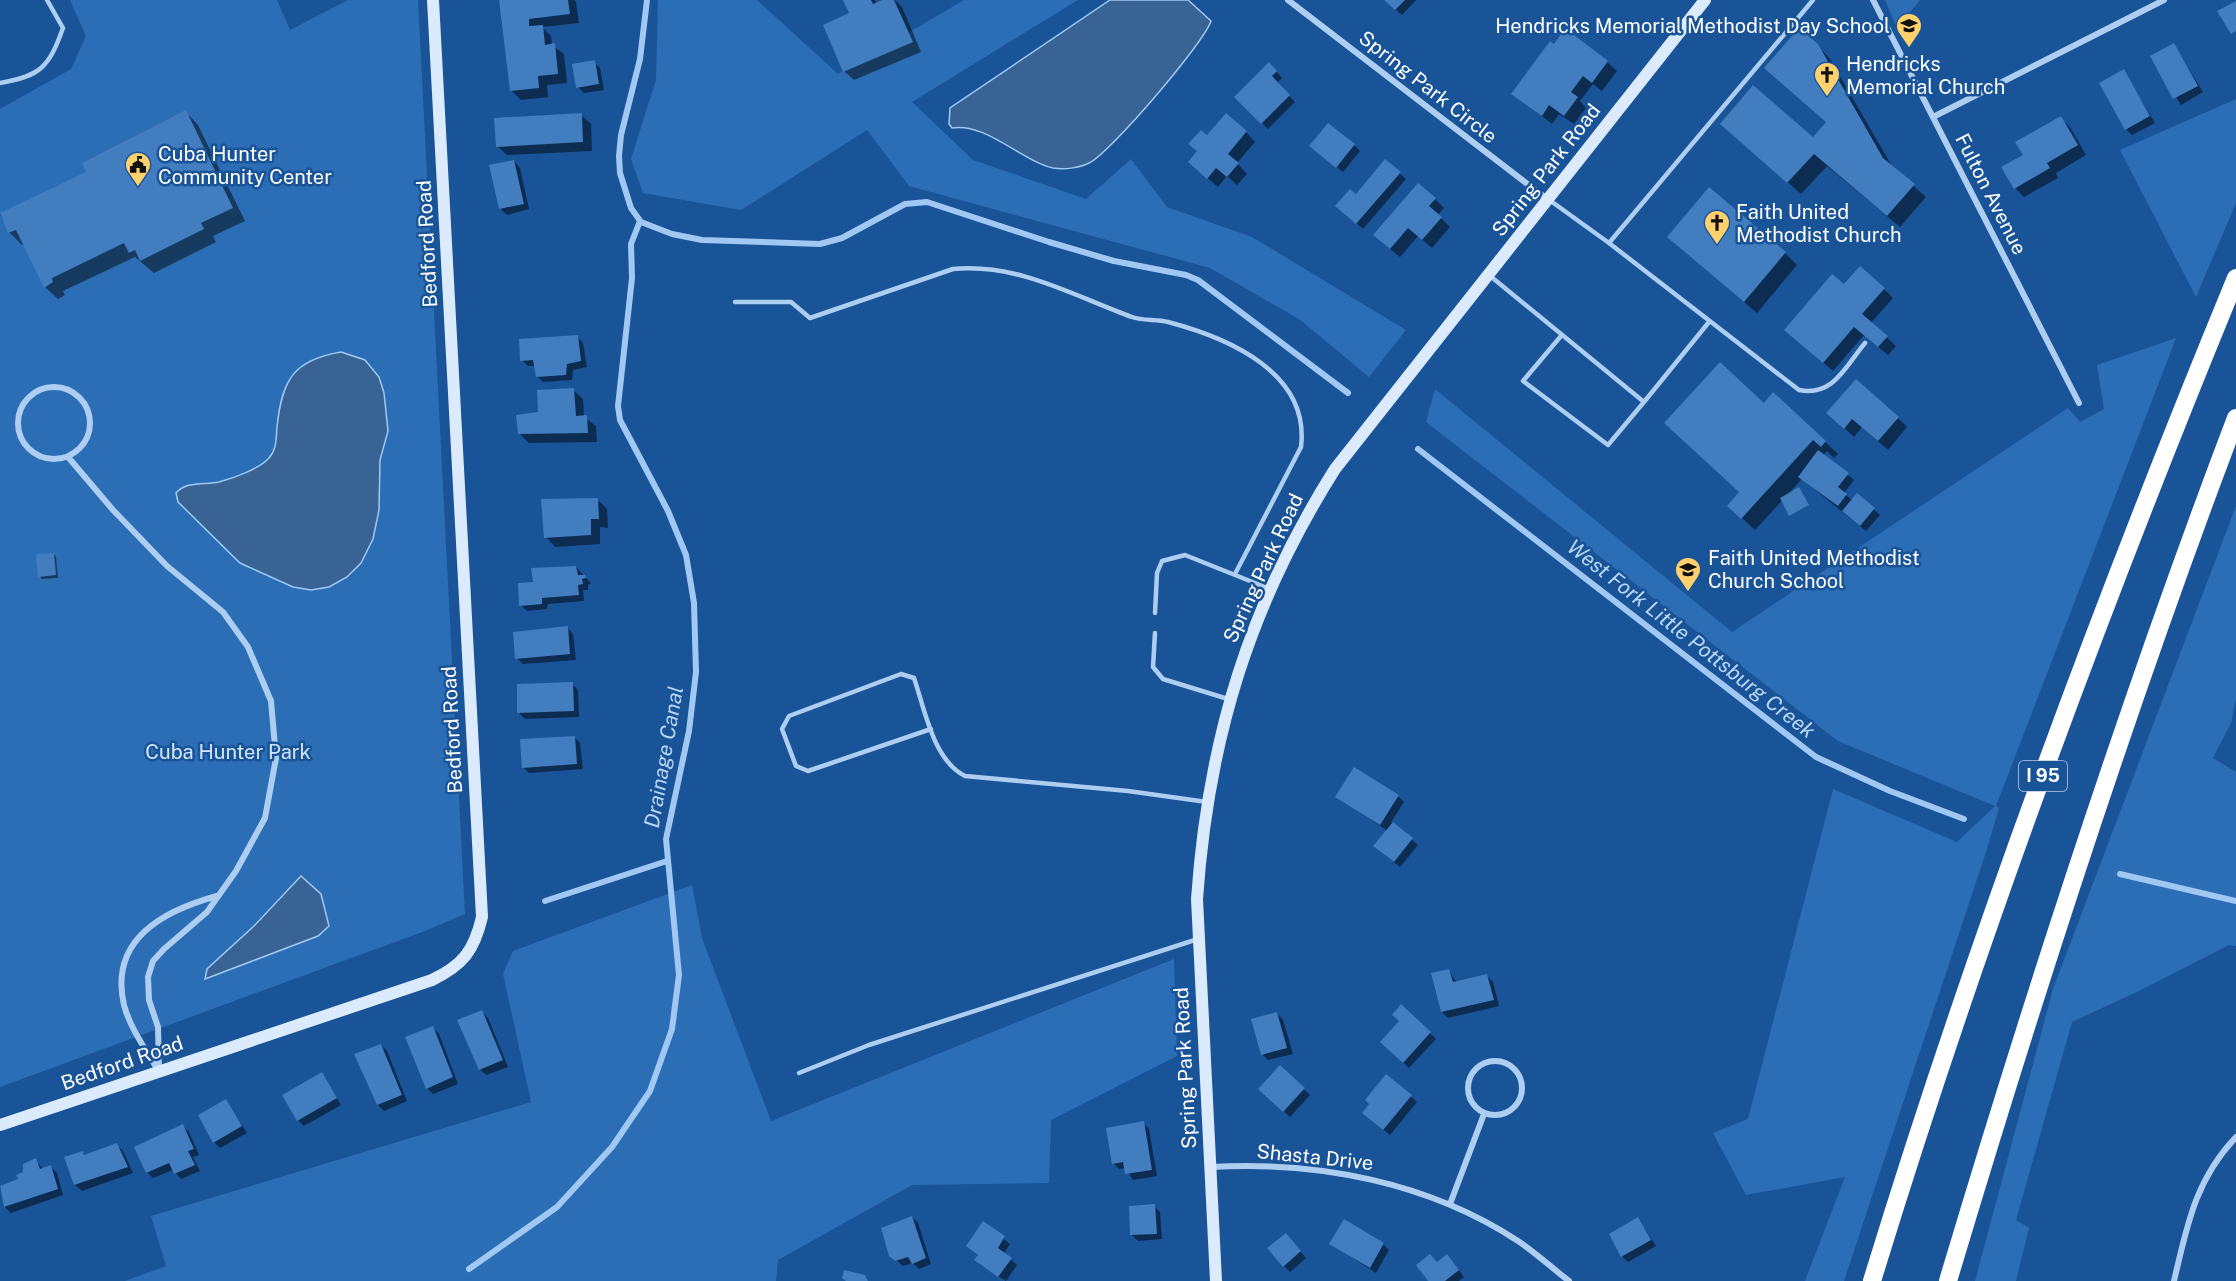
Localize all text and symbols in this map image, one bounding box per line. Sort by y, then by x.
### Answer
school or university icon: Hendricks Memorial Methodist Day School [1894,11,1924,49]
place label: Hendricks Memorial Methodist Day School [1495,14,1890,38]
street label: Spring Park Circle [1354,26,1502,148]
place label: Hendricks Memorial Church [1846,52,2005,99]
church icon: Hendricks Memorial Church [1812,60,1842,98]
street label: Spring Park Road [1487,99,1605,241]
street label: Fulton Avenue [1950,129,2032,259]
place label: Cuba Hunter Community Center [158,142,332,189]
public building icon: Cuba Hunter Community Center [123,150,153,188]
street label: Bedford Road [412,180,442,308]
place label: Faith United Methodist Church [1736,200,1902,247]
church icon: Faith United Methodist Church [1702,208,1732,246]
street label: Spring Park Road [1218,490,1308,646]
water label: West Fork Little Pottsburg Creek [1562,534,1821,744]
place label: Faith United Methodist Church School [1708,546,1920,593]
school or university icon: Faith United Methodist Church School [1673,555,1703,593]
street label: Bedford Road [437,666,467,794]
water label: Drainage Canal [639,684,688,830]
park label: Cuba Hunter Park [145,740,311,764]
road number: I 95 [2019,761,2067,791]
street label: Spring Park Road [1169,987,1201,1149]
street label: Bedford Road [58,1031,186,1095]
street label: Shasta Drive [1255,1139,1375,1175]

